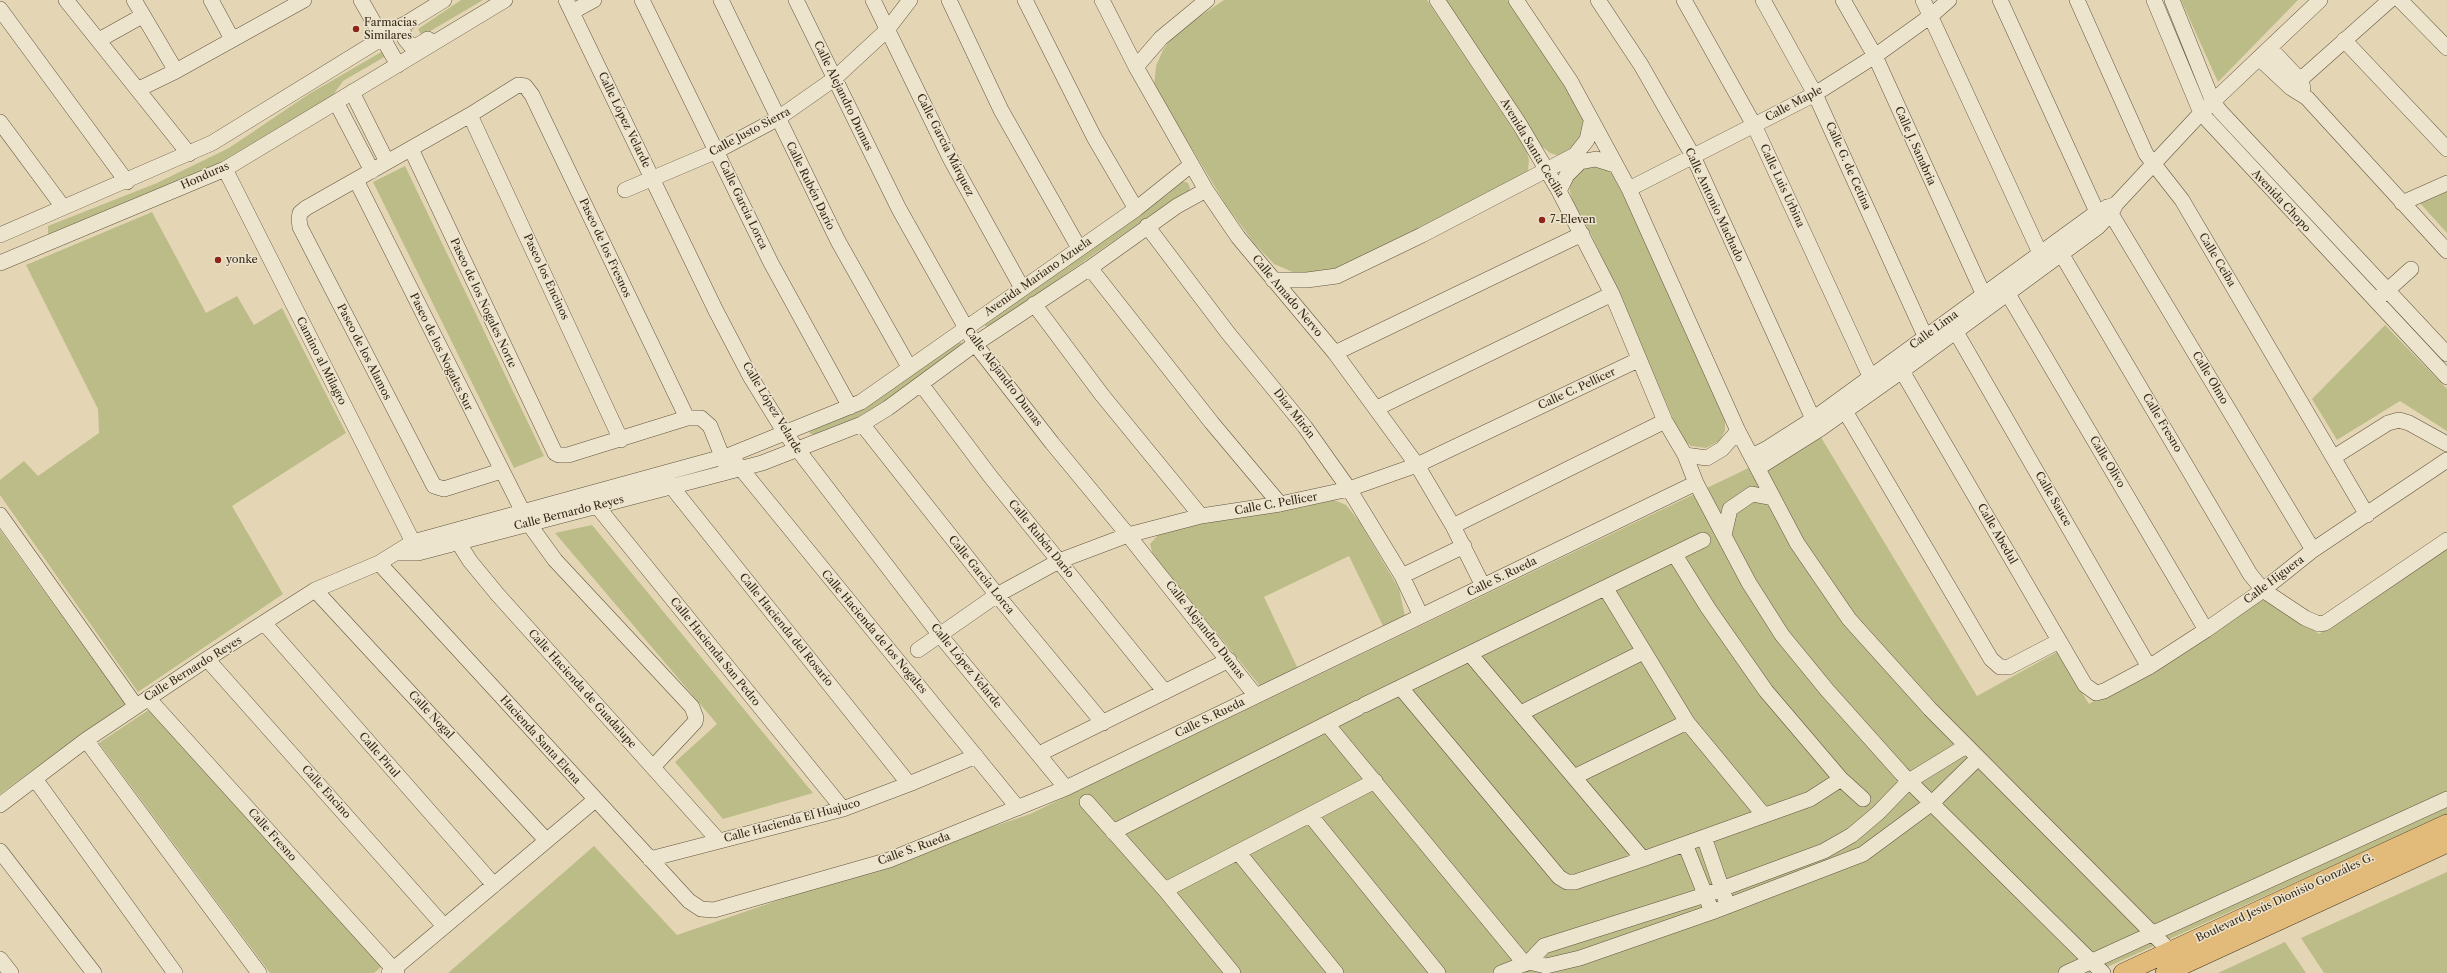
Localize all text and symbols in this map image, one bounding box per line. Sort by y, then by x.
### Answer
place label: Farmacias Similares [364,16,417,42]
marker: Farmacias Similares [351,24,361,34]
street label: Calle Alejandro Dumas [811,39,875,153]
street label: Calle López Velarde [595,70,653,170]
street label: Calle Maple [1763,83,1825,125]
street label: Calle García Márquez [913,91,977,199]
street label: Avenida Santa Cecilia [1497,96,1567,200]
street label: Calle J. Sanabria [1892,104,1938,188]
street label: Calle Justo Sierra [707,105,793,159]
street label: Calle G. de Cetina [1823,120,1873,212]
street label: Calle Rubén Darío [783,140,837,232]
street label: Calle Luis Urbina [1757,142,1807,230]
street label: Calle Antonio Machado [1682,146,1746,264]
street label: Calle García Lorca [716,159,770,251]
street label: Honduras [179,160,231,192]
street label: Avenida Chopo [2249,167,2313,235]
street label: Paseo de los Fresnos [576,196,634,300]
place label: 7-Eleven [1550,213,1596,227]
marker: 7-Eleven [1537,215,1547,225]
street label: Calle Ceiba [2196,231,2238,289]
street label: Paseo los Encinos [520,232,572,322]
street label: Avenida Mariano Azuela [982,235,1094,319]
street label: Paseo de los Nogales Norte [447,236,519,370]
place label: yonke [226,253,258,267]
street label: Calle Amado Nervo [1249,253,1325,339]
marker: yonke [213,255,223,265]
street label: Paseo de los Nogales Sur [407,291,475,413]
street label: Paseo de los Alamos [334,302,394,402]
street label: Calle Lima [1907,308,1961,352]
street label: Camino al Milagro [293,315,349,407]
street label: Calle Alejandro Dumas [961,325,1045,429]
street label: Calle Olmo [2189,349,2231,407]
street label: Calle López Velarde [739,360,805,456]
street label: Calle C. Pellicer [1536,365,1618,413]
street label: Diaz Mirón [1271,387,1317,441]
street label: Calle Fresno [2139,391,2185,455]
street label: Calle Olivo [2086,434,2128,490]
street label: Calle Sauce [2032,469,2074,529]
street label: Calle C. Pellicer [1234,490,1318,518]
street label: Calle Bernardo Reyes [513,493,625,533]
street label: Calle Rubén Darío [1005,497,1077,581]
street label: Calle Abedul [1974,501,2020,567]
street label: Calle García Lorca [945,533,1017,617]
street label: Calle Higuera [2241,553,2307,607]
street label: Calle S. Rueda [1465,554,1539,600]
street label: Calle Hacienda de los Nogales [818,567,930,697]
street label: Calle Hacienda del Rosario [736,571,836,689]
street label: Calle Alejandro Dumas [1163,578,1247,682]
street label: Calle Hacienda San Pedro [667,595,763,709]
street label: Calle López Velarde [928,621,1004,711]
street label: Calle Hacienda de Guadalupe [525,627,639,751]
street label: Calle Bernardo Reyes [142,634,244,704]
street label: Calle Nogal [406,688,456,742]
street label: Hacienda Santa Elena [497,693,583,787]
street label: Calle S. Rueda [1173,695,1247,741]
street label: Calle Pirul [356,730,402,780]
street label: Calle Encino [299,763,353,821]
street label: Calle Hacienda El Huajuco [722,796,862,846]
street label: Calle Fresno [245,806,299,864]
street label: Calle S. Rueda [876,830,952,868]
street label: Boulevard Jesús Dionisio Gonzáles G. [2194,851,2376,945]

